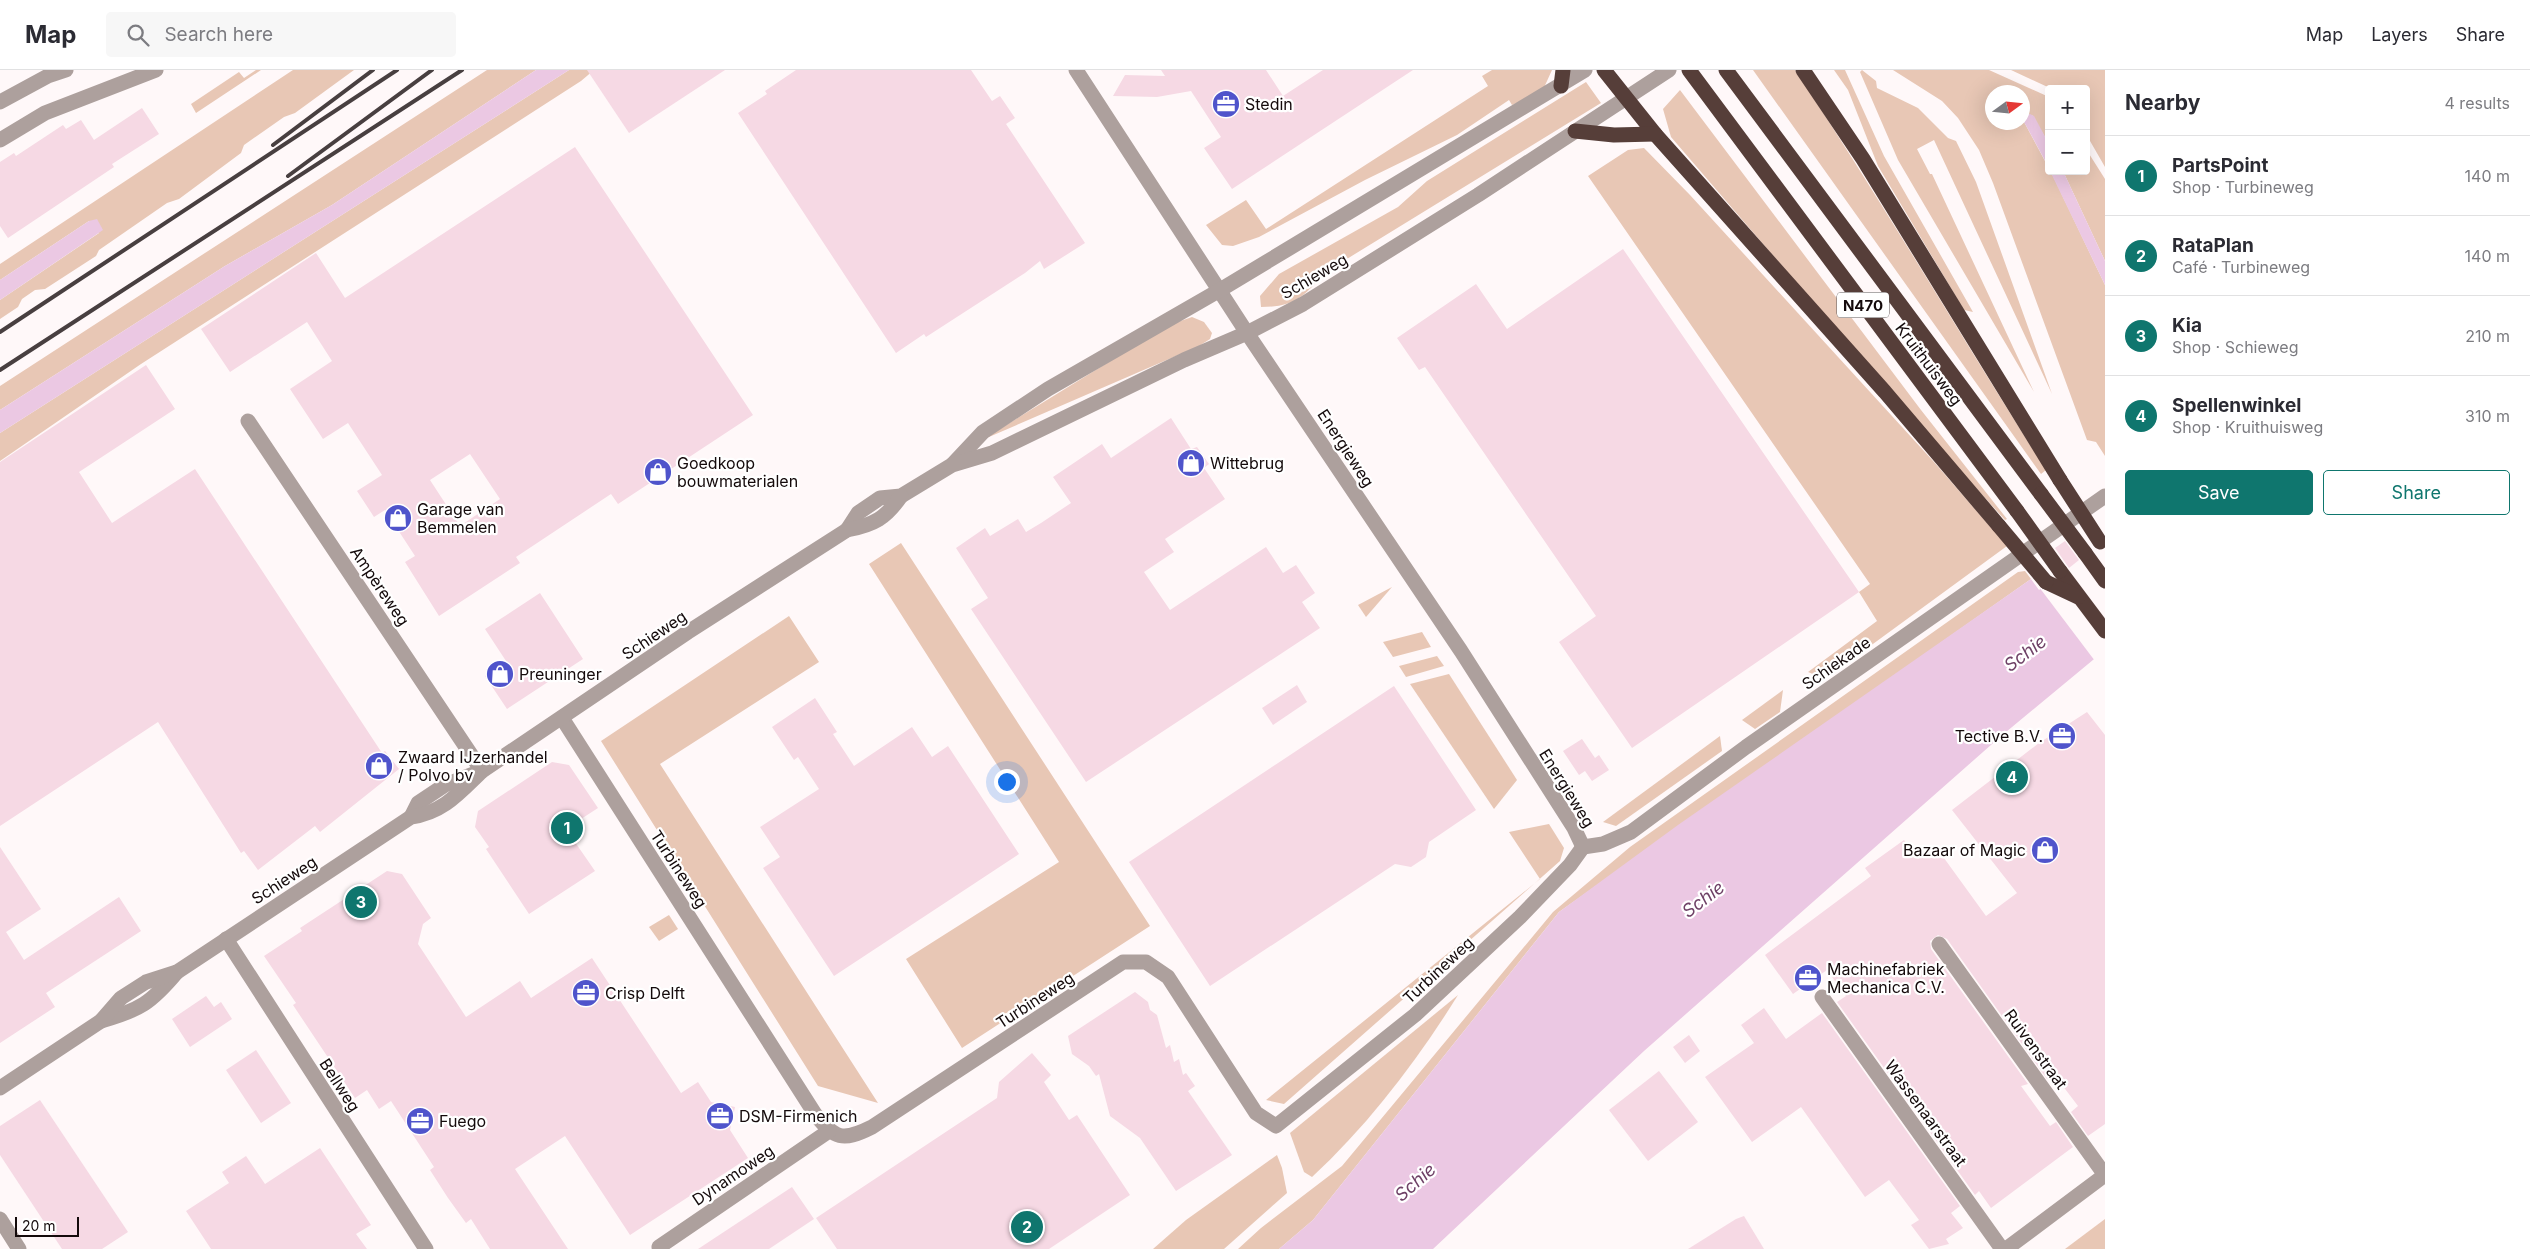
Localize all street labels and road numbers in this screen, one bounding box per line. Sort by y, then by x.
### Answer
street label: Schieweg [1277,249,1351,303]
road number: N470 [1837,292,1889,318]
street label: Kruithuisweg [1891,319,1967,409]
street label: Energieweg [1313,405,1379,491]
street label: Ampèreweg [346,543,414,629]
street label: Schieweg [618,606,690,664]
street label: Schiekade [1798,632,1874,694]
street label: Energieweg [1535,745,1599,831]
street label: Turbineweg [646,826,712,912]
street label: Schieweg [248,852,320,908]
street label: Turbineweg [1399,932,1477,1008]
street label: Turbineweg [992,967,1078,1033]
street label: Ruivenstraat [2000,1005,2072,1093]
street label: Bellweg [315,1055,365,1115]
street label: Wassenaarstraat [1881,1056,1971,1170]
street label: Dynamoweg [688,1140,778,1210]

